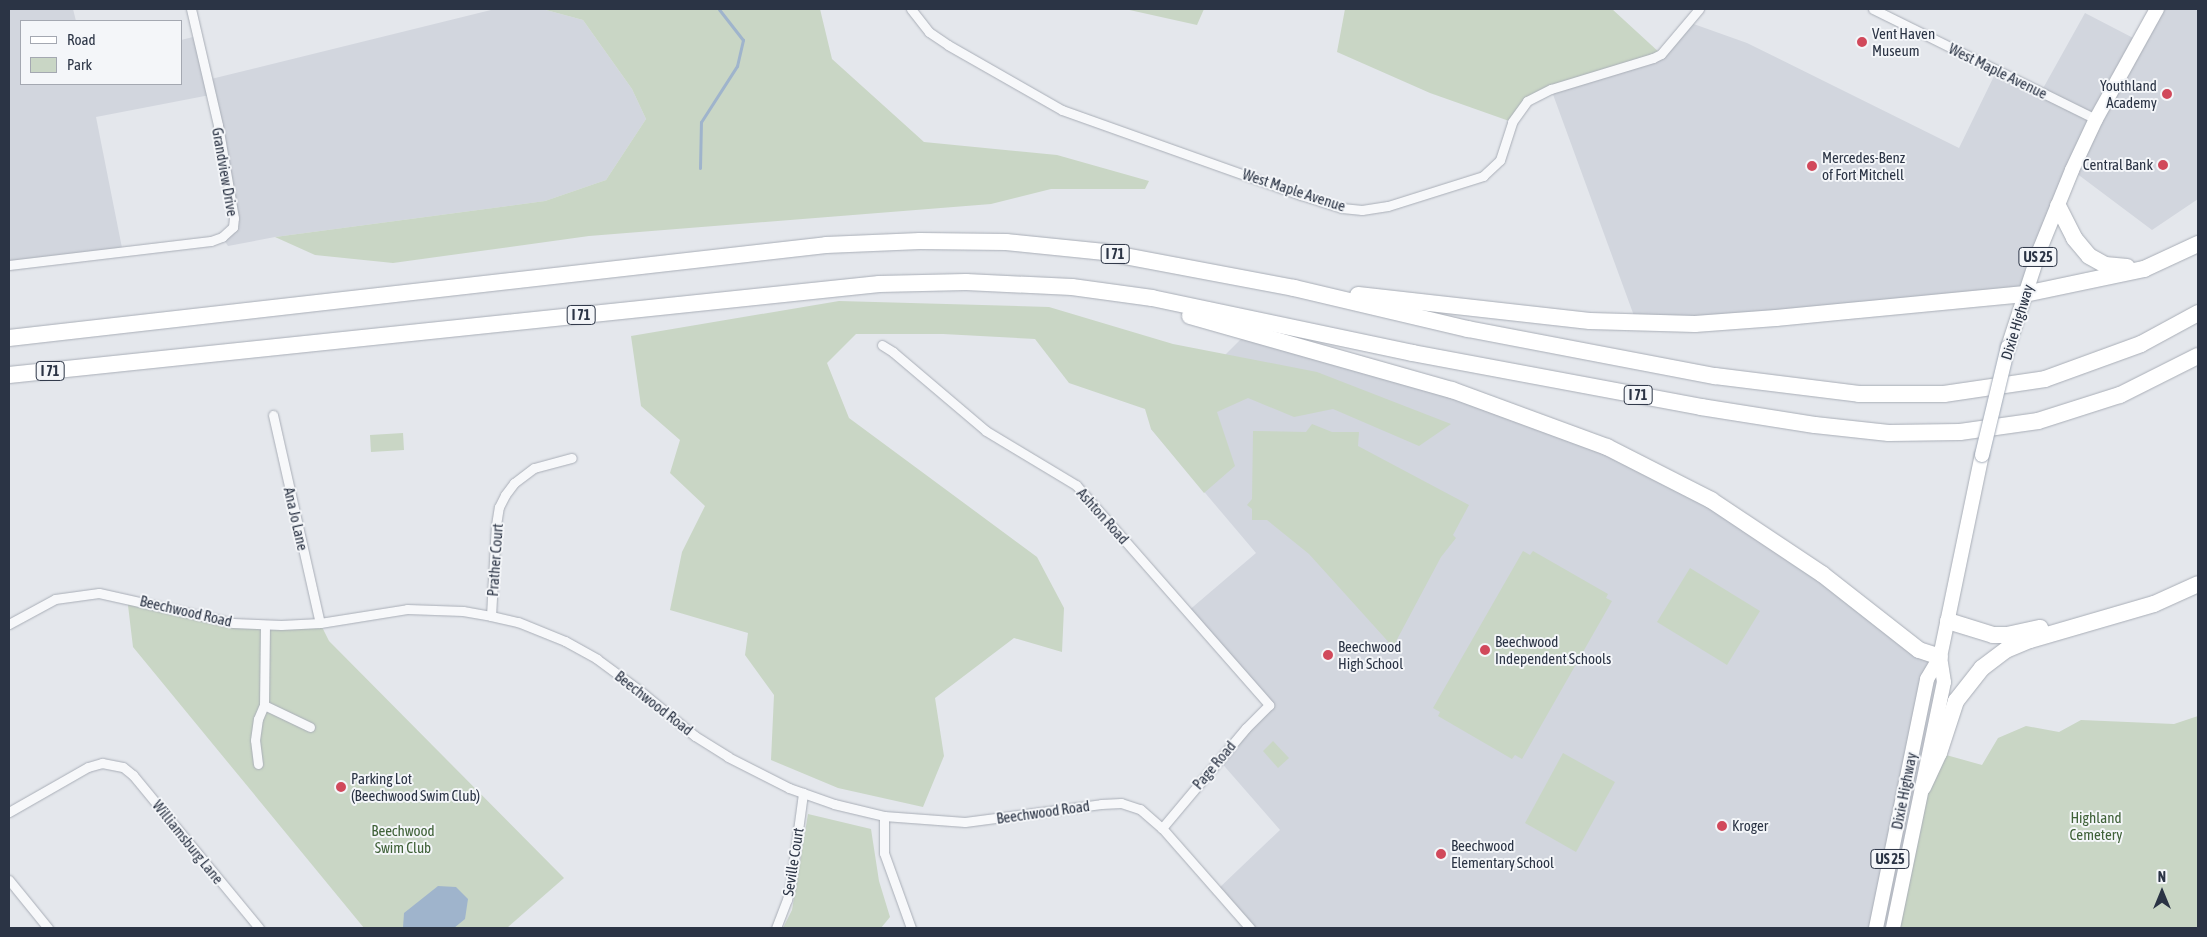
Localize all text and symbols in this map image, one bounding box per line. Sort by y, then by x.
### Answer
legend [20,20,182,85]
place label: Vent Haven Museum [1872,24,1935,59]
text: Road [67,31,96,48]
marker: Vent Haven Museum [1856,36,1868,48]
street label: West Maple Avenue [1946,39,2050,103]
text: Park [67,56,92,73]
place label: Youthland Academy [2100,76,2157,111]
marker: Youthland Academy [2161,88,2173,100]
street label: Grandview Drive [208,126,242,218]
place label: Mercedes-Benz of Fort Mitchell [1822,148,1905,183]
place label: Central Bank [2083,156,2153,174]
marker: Central Bank [2157,159,2169,171]
marker: Mercedes-Benz of Fort Mitchell [1806,160,1818,172]
street label: West Maple Avenue [1240,165,1348,215]
road number: I 71 [1100,242,1130,266]
road number: US 25 [2018,246,2058,268]
street label: Dixie Highway [1997,282,2037,362]
road number: I 71 [566,304,596,326]
road number: I 71 [35,360,65,382]
road number: I 71 [1623,384,1653,406]
street label: Ashton Road [1073,484,1133,548]
street label: Ana Jo Lane [280,486,312,552]
street label: Prather Court [483,523,507,597]
street label: Beechwood Road [138,592,234,630]
place label: Beechwood Independent Schools [1495,632,1611,667]
place label: Beechwood High School [1338,637,1403,672]
marker: Beechwood Independent Schools [1479,644,1491,656]
marker: Beechwood High School [1322,649,1334,661]
street label: Beechwood Road [611,667,697,739]
street label: Page Road [1189,737,1239,793]
street label: Dixie Highway [1888,751,1920,831]
place label: Parking Lot (Beechwood Swim Club) [351,769,480,804]
marker: Parking Lot (Beechwood Swim Club) [335,781,347,793]
street label: Williamsburg Lane [149,797,227,887]
street label: Beechwood Road [995,797,1091,827]
park label: Highland Cemetery [2070,808,2122,843]
place label: Kroger [1732,817,1768,835]
marker: Kroger [1716,820,1728,832]
park label: Beechwood Swim Club [371,821,435,856]
street label: Seville Court [779,827,807,897]
place label: Beechwood Elementary School [1451,836,1554,871]
marker: Beechwood Elementary School [1435,848,1447,860]
road number: US 25 [1870,848,1910,871]
north arrow [2137,867,2187,917]
text: N [2158,869,2166,885]

